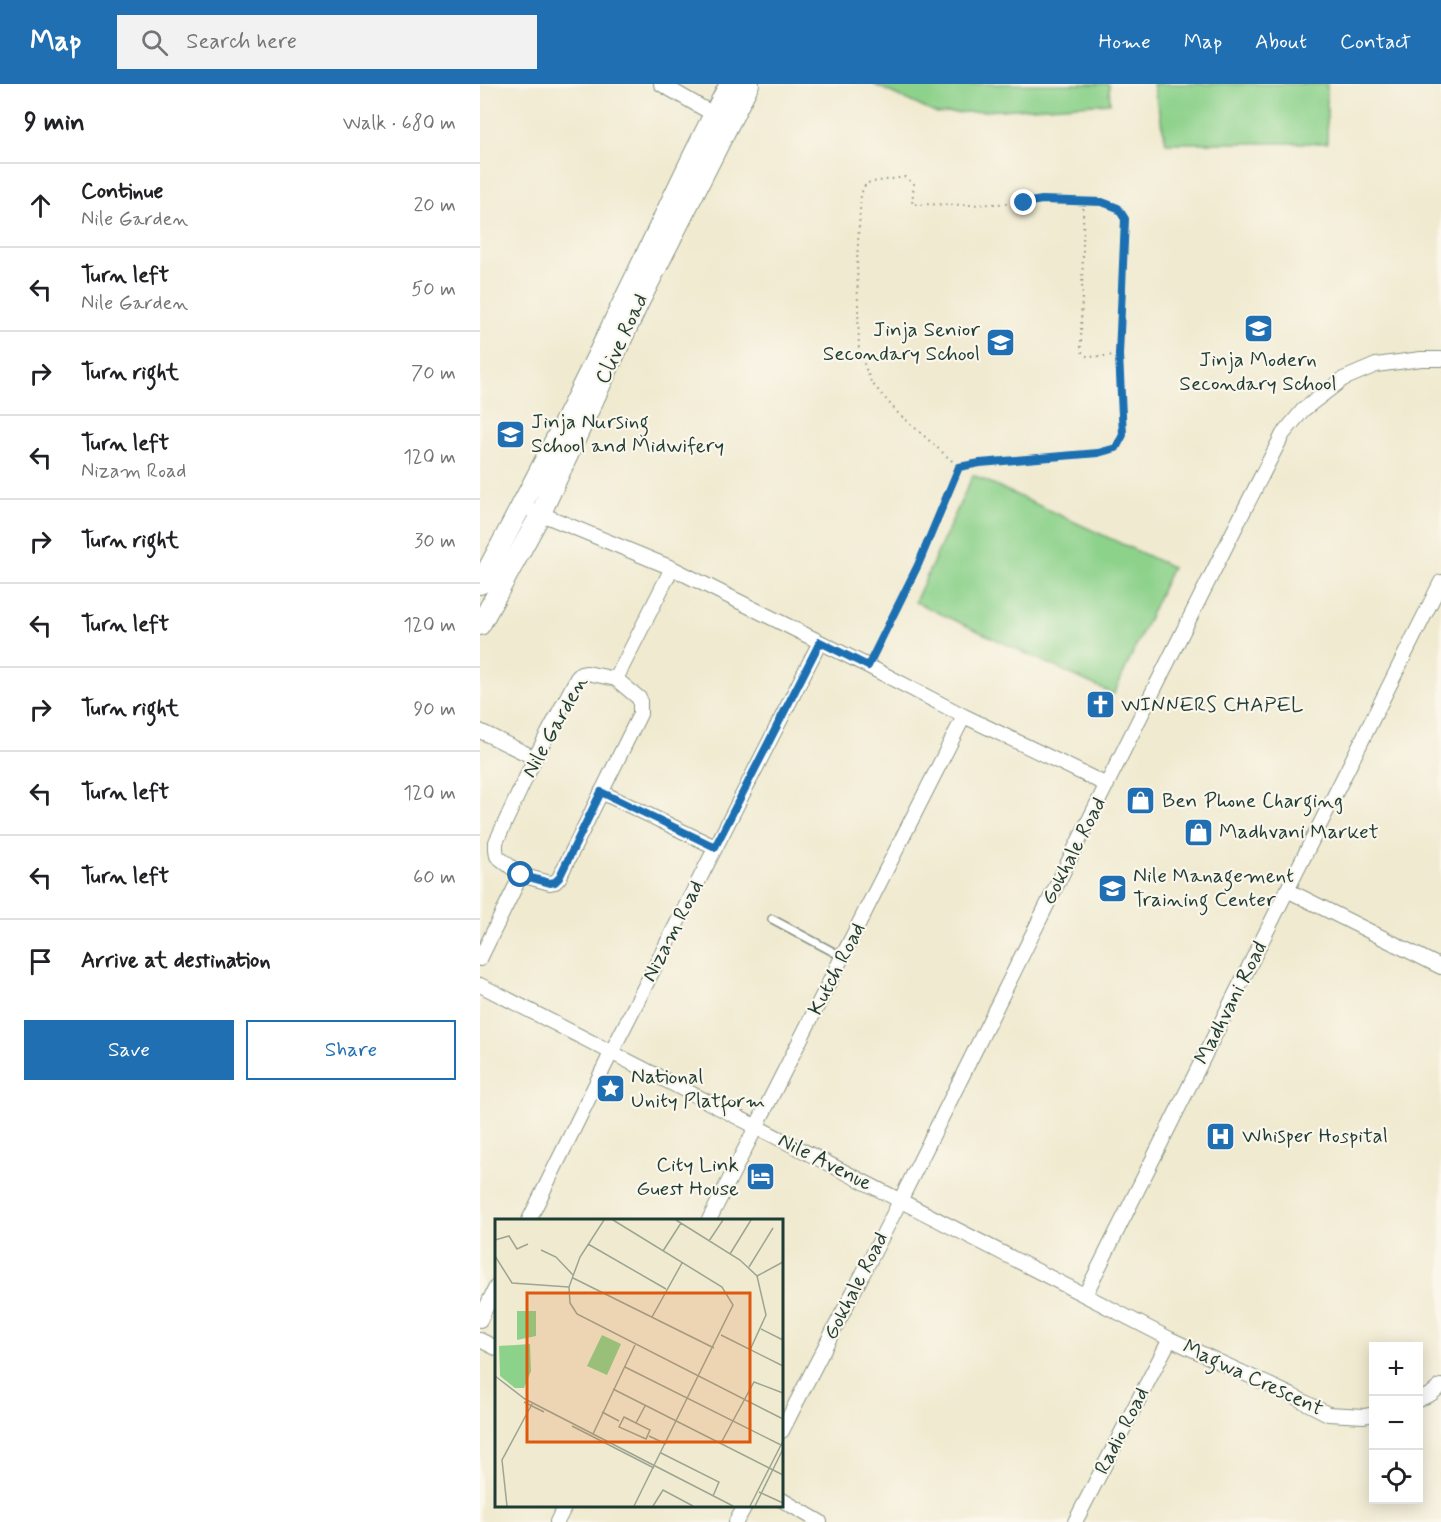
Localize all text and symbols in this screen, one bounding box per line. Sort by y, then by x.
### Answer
search box [117,15,537,69]
text: Map [30,24,81,61]
icon: search [138,26,171,59]
text: Search here [186,28,297,56]
text: Home [1099,28,1151,56]
text: Map [1184,28,1222,56]
text: About [1255,28,1307,56]
text: Contact [1340,28,1411,56]
text: 9 min [24,106,85,140]
text: Walk · 680 m [343,110,456,137]
text: Continue [81,178,163,206]
icon: ahead [24,189,57,222]
route end [1010,189,1036,215]
text: 20 m [413,192,456,219]
text: Nile Garden [81,206,188,233]
text: Turn left [81,262,169,290]
icon: left [24,273,57,306]
text: 50 m [411,276,456,303]
street label: Clive Road [589,289,655,389]
text: Nile Garden [81,290,188,317]
school or university icon: Jinja Modern Secondary School [1242,313,1274,345]
place label: Jinja Senior Secondary School [823,316,980,368]
school or university icon: Jinja Senior Secondary School [985,326,1017,358]
place label: Jinja Modern Secondary School [1179,346,1337,398]
icon: right [24,357,57,390]
text: Turn right [81,359,179,387]
text: 70 m [411,360,456,387]
place label: Jinja Nursing School and Midwifery [531,408,724,460]
school or university icon: Jinja Nursing School and Midwifery [494,418,526,450]
text: Turn left [81,430,169,458]
icon: left [24,441,57,474]
text: 120 m [403,444,456,471]
text: Nizam Road [81,458,186,485]
icon: right [24,525,57,558]
text: Turn right [81,527,179,555]
text: 30 m [414,528,456,555]
icon: left [24,609,57,642]
text: Turn left [81,611,169,639]
text: 120 m [403,612,456,639]
street label: Nile Garden [515,671,595,783]
church icon: WINNERS CHAPEL [1084,689,1116,721]
place label: WINNERS CHAPEL [1121,691,1304,719]
icon: right [24,693,57,726]
text: Turn right [81,695,179,723]
text: 90 m [413,696,456,723]
icon: left [24,777,57,810]
text: Turn left [81,779,169,807]
text: 120 m [403,780,456,807]
shop icon: Ben Phone Charging [1125,785,1157,817]
place label: Ben Phone Charging [1162,787,1343,817]
street label: Gokhale Road [1035,792,1113,910]
shop icon: Madhvani Market [1182,816,1214,848]
place label: Madhvani Market [1219,818,1379,846]
icon: left [24,861,57,894]
route start [507,861,533,887]
place label: Nile Management Training Center [1133,862,1294,916]
text: Turn left [81,863,169,891]
text: 60 m [413,864,456,891]
school or university icon: Nile Management Training Center [1096,872,1128,904]
street label: Nizam Road [635,875,711,987]
street label: Kutch Road [802,918,872,1020]
street label: Madhvani Road [1188,937,1274,1069]
icon: arrive [24,945,57,978]
text: Arrive at destination [81,947,271,975]
button: Save [24,1020,234,1080]
button: Share [246,1020,456,1080]
place label: National Unity Platform [631,1063,765,1117]
place icon: National Unity Platform [594,1073,626,1105]
hospital icon: Whisper Hospital [1205,1120,1237,1152]
place label: Whisper Hospital [1242,1122,1388,1150]
street label: Nile Avenue [773,1126,877,1198]
place label: City Link Guest House [636,1151,739,1203]
hotel icon: City Link Guest House [744,1161,776,1193]
inset map [495,1219,783,1507]
street label: Gokhale Road [817,1227,895,1345]
street label: Magwa Crescent [1177,1333,1328,1425]
map controls [1369,1342,1423,1504]
button: + [1369,1342,1423,1396]
street label: Radio Road [1088,1383,1156,1479]
button: − [1369,1396,1423,1450]
button: locate [1369,1450,1423,1504]

